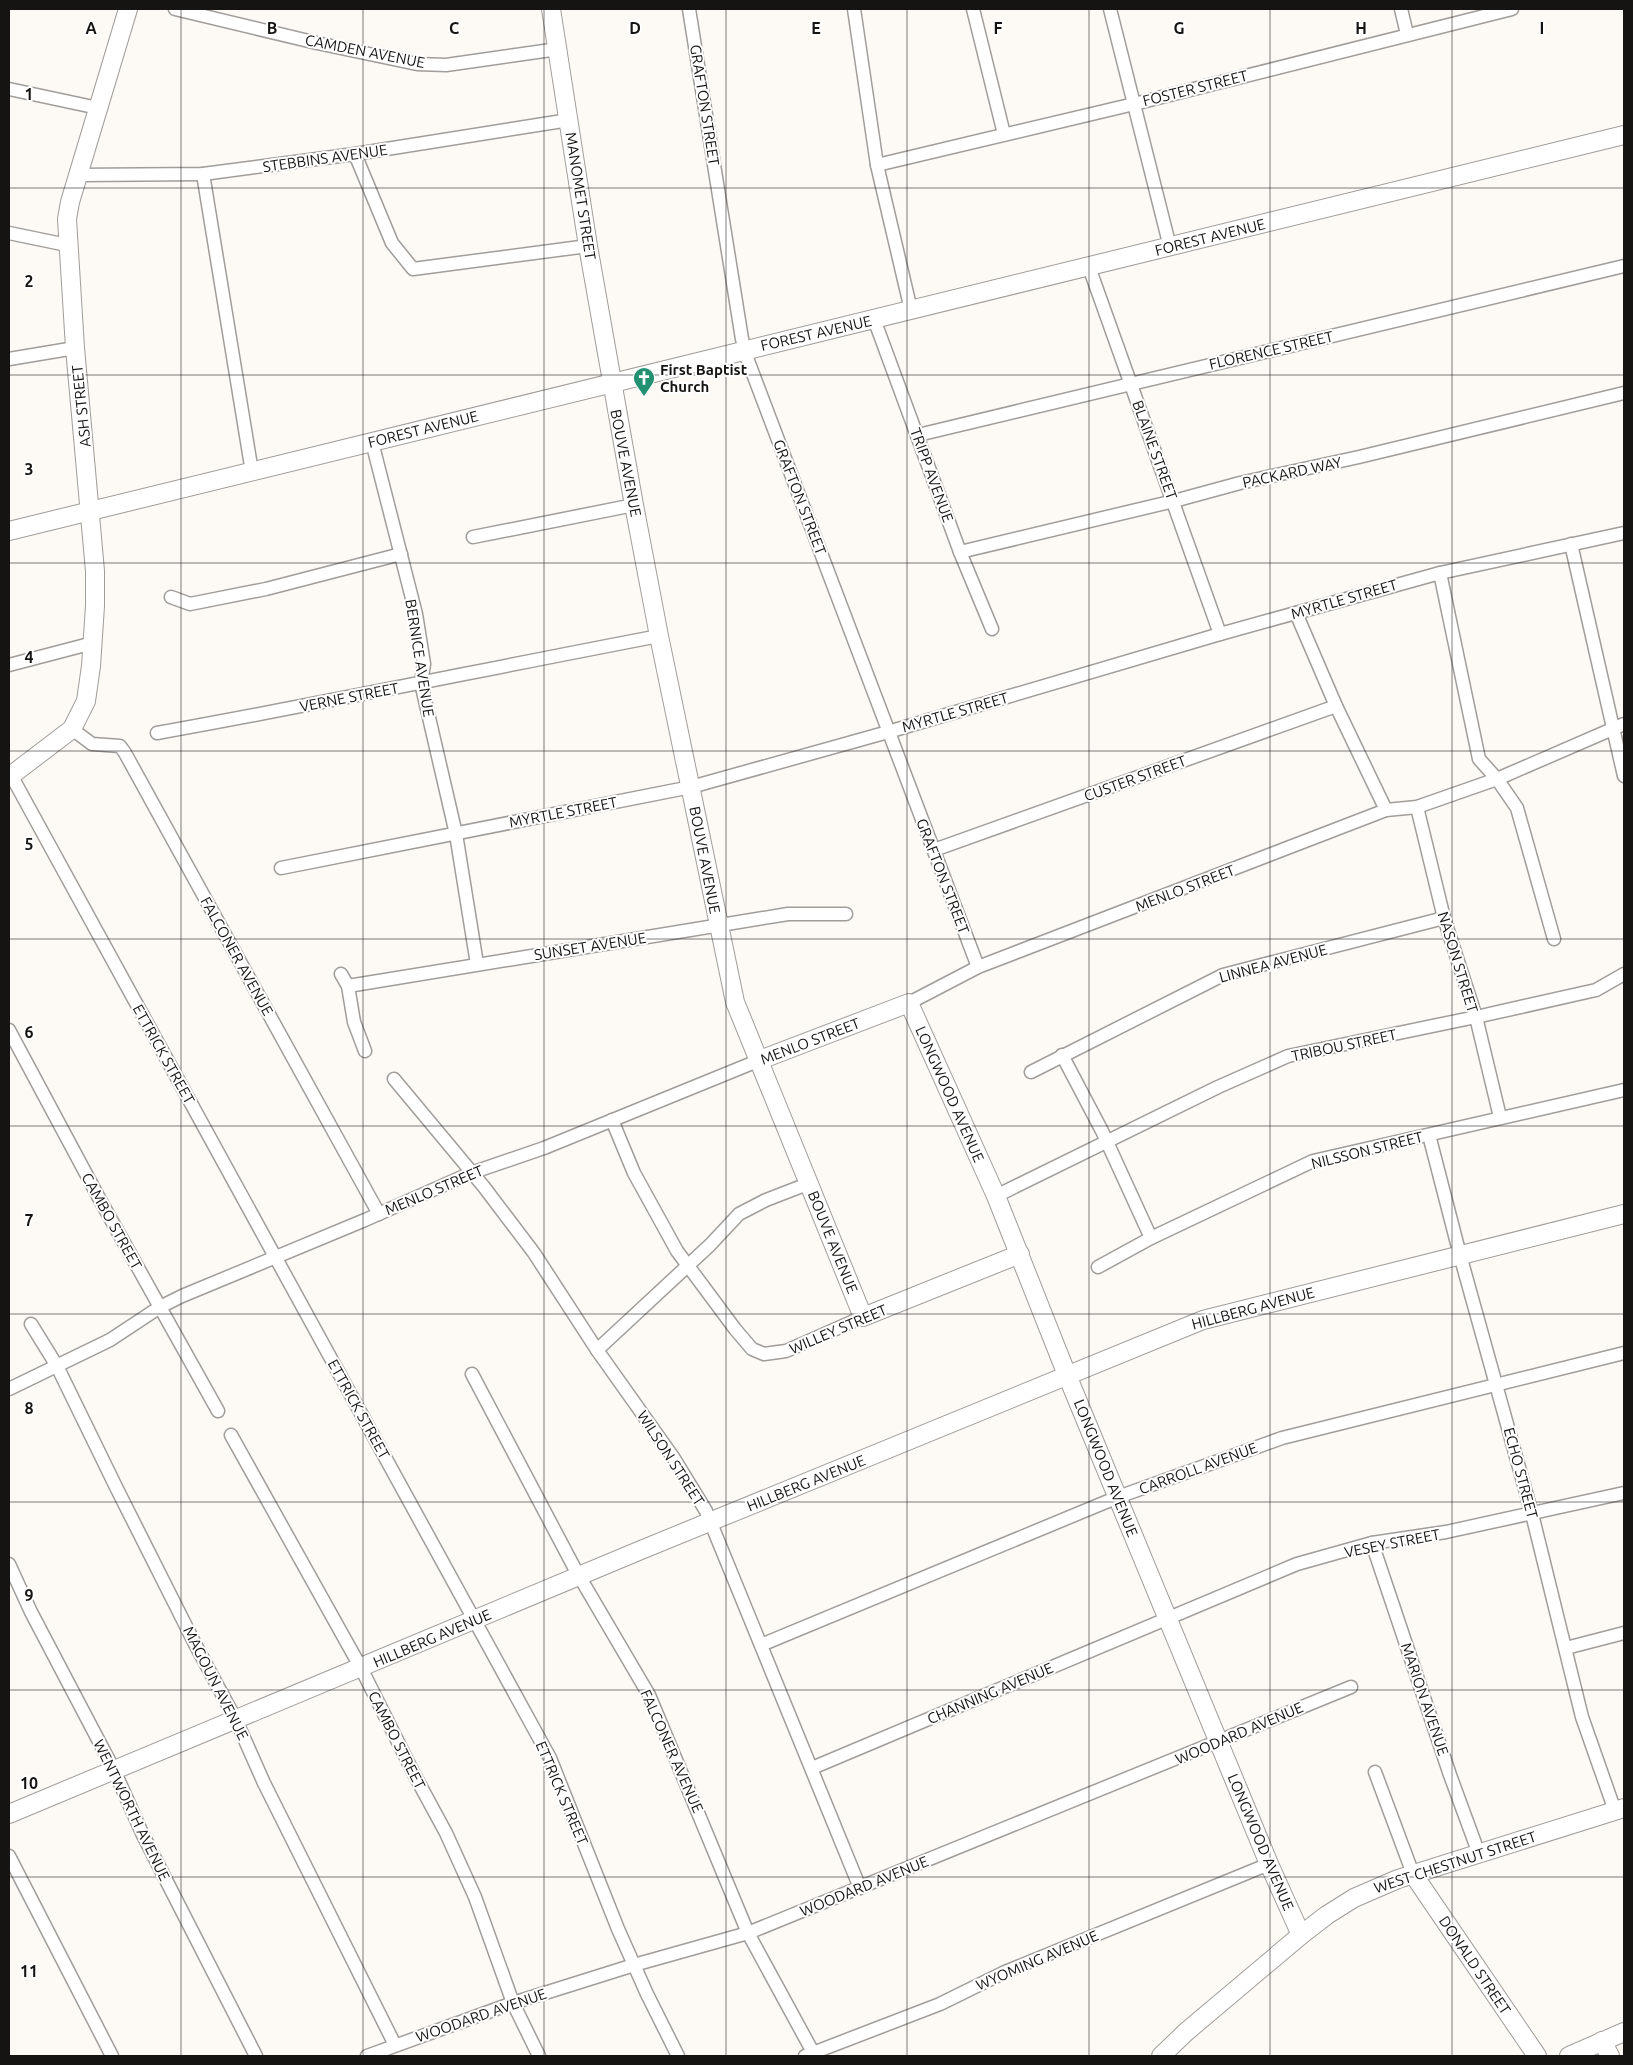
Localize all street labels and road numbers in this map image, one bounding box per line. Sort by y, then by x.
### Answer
street label: CAMDEN AVENUE [304,31,426,71]
street label: GRAFTON STREET [687,43,723,167]
street label: FOSTER STREET [1141,67,1250,109]
street label: MANOMET STREET [563,131,600,262]
street label: STEBBINS AVENUE [262,141,388,175]
street label: FOREST AVENUE [1153,215,1267,259]
street label: FOREST AVENUE [759,312,873,354]
street label: FLORENCE STREET [1207,327,1335,373]
street label: ASH STREET [68,363,94,448]
street label: BLAINE STREET [1129,398,1181,503]
street label: FOREST AVENUE [366,407,480,451]
street label: BOUVE AVENUE [607,408,645,518]
street label: TRIPP AVENUE [907,425,957,525]
street label: GRAFTON STREET [770,437,830,558]
street label: PACKARD WAY [1241,453,1343,491]
street label: MYRTLE STREET [1289,576,1400,622]
street label: BERNICE AVENUE [402,598,438,718]
street label: VERNE STREET [298,679,401,715]
street label: MYRTLE STREET [900,689,1011,735]
street label: CUSTER STREET [1082,751,1189,804]
street label: MYRTLE STREET [508,793,619,831]
street label: BOUVE AVENUE [686,805,724,915]
street label: GRAFTON STREET [913,816,973,937]
street label: MENLO STREET [1133,861,1238,915]
street label: FALCONER AVENUE [197,894,277,1018]
street label: NASON STREET [1435,909,1482,1015]
street label: SUNSET AVENUE [533,929,647,963]
street label: LINNEA AVENUE [1217,940,1329,986]
street label: ETTRICK STREET [130,1001,199,1107]
street label: MENLO STREET [758,1014,863,1068]
street label: LONGWOOD AVENUE [912,1023,988,1165]
street label: TRIBOU STREET [1290,1025,1399,1064]
street label: NILSSON STREET [1309,1128,1425,1172]
street label: MENLO STREET [382,1161,486,1218]
street label: CAMBO STREET [78,1170,146,1273]
street label: BOUVE AVENUE [805,1188,861,1296]
street label: HILLBERG AVENUE [1190,1283,1316,1333]
street label: WILLEY STREET [787,1301,890,1357]
street label: ETTRICK STREET [325,1356,394,1462]
street label: LONGWOOD AVENUE [1071,1397,1141,1539]
street label: WILSON STREET [634,1407,708,1509]
street label: ECHO STREET [1501,1426,1541,1521]
street label: CARROLL AVENUE [1137,1439,1259,1497]
street label: HILLBERG AVENUE [744,1451,868,1515]
street label: VESEY STREET [1343,1525,1442,1561]
street label: HILLBERG AVENUE [371,1605,493,1671]
street label: MAGOUN AVENUE [180,1623,252,1743]
street label: MARION AVENUE [1398,1640,1452,1758]
street label: CHANNING AVENUE [925,1659,1055,1727]
street label: FALCONER AVENUE [637,1687,707,1815]
street label: CAMBO STREET [365,1688,429,1792]
street label: WOODARD AVENUE [1173,1698,1305,1768]
street label: WENTWORTH AVENUE [90,1737,174,1883]
street label: ETTRICK STREET [532,1739,592,1848]
street label: LONGWOOD AVENUE [1224,1771,1298,1913]
street label: WEST CHESTNUT STREET [1372,1828,1539,1896]
street label: WOODARD AVENUE [797,1852,931,1920]
street label: DONALD STREET [1436,1913,1515,2018]
street label: WYOMING AVENUE [973,1927,1101,1993]
street label: WOODARD AVENUE [413,1985,549,2045]

